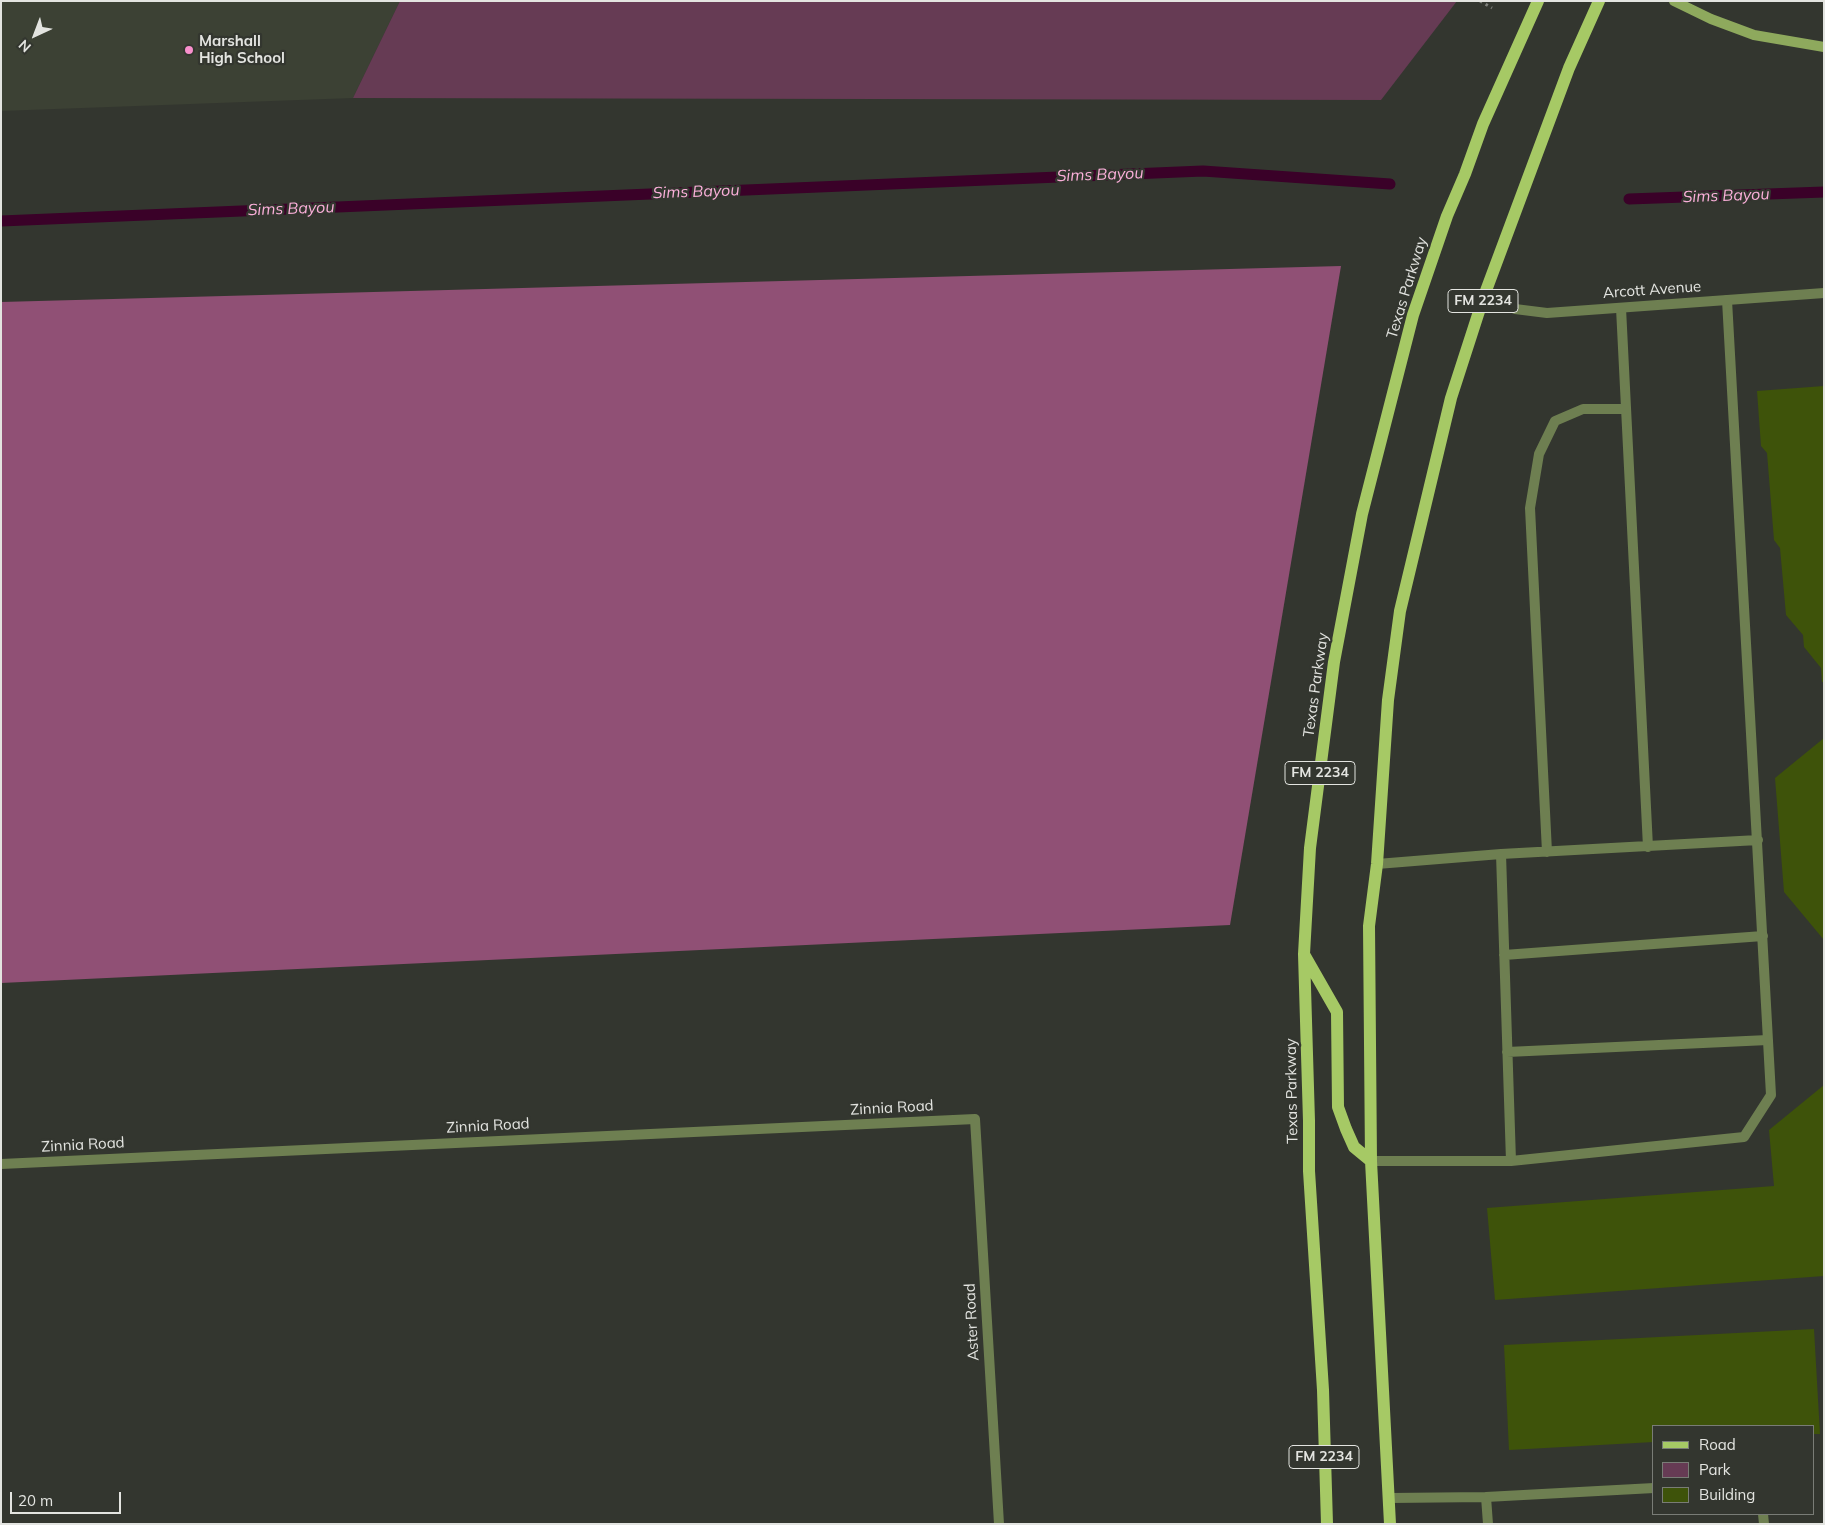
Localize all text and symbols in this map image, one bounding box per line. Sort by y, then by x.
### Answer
north arrow [10,10,60,60]
place label: Marshall High School [199,32,285,67]
text: N [15,36,35,56]
marker: Marshall High School [183,44,195,56]
water label: Sims Bayou [1056,164,1144,186]
water label: Sims Bayou [652,181,740,203]
water label: Sims Bayou [1682,185,1770,207]
water label: Sims Bayou [247,198,335,220]
street label: Texas Parkway [1383,235,1431,341]
street label: Arcott Avenue [1602,278,1702,302]
road number: FM 2234 [1448,290,1518,312]
street label: Texas Parkway [1300,632,1332,738]
road number: FM 2234 [1285,761,1355,784]
street label: Texas Parkway [1282,1038,1302,1144]
street label: Zinnia Road [850,1097,934,1119]
street label: Zinnia Road [446,1115,530,1137]
street label: Zinnia Road [41,1134,125,1156]
street label: Aster Road [961,1283,983,1361]
legend [1652,1425,1815,1515]
text: Road [1699,1435,1736,1454]
road number: FM 2234 [1289,1445,1359,1468]
text: Park [1699,1460,1731,1479]
scale bar [12,1482,124,1514]
text: Building [1699,1485,1755,1504]
text: 20 m [18,1491,53,1510]

